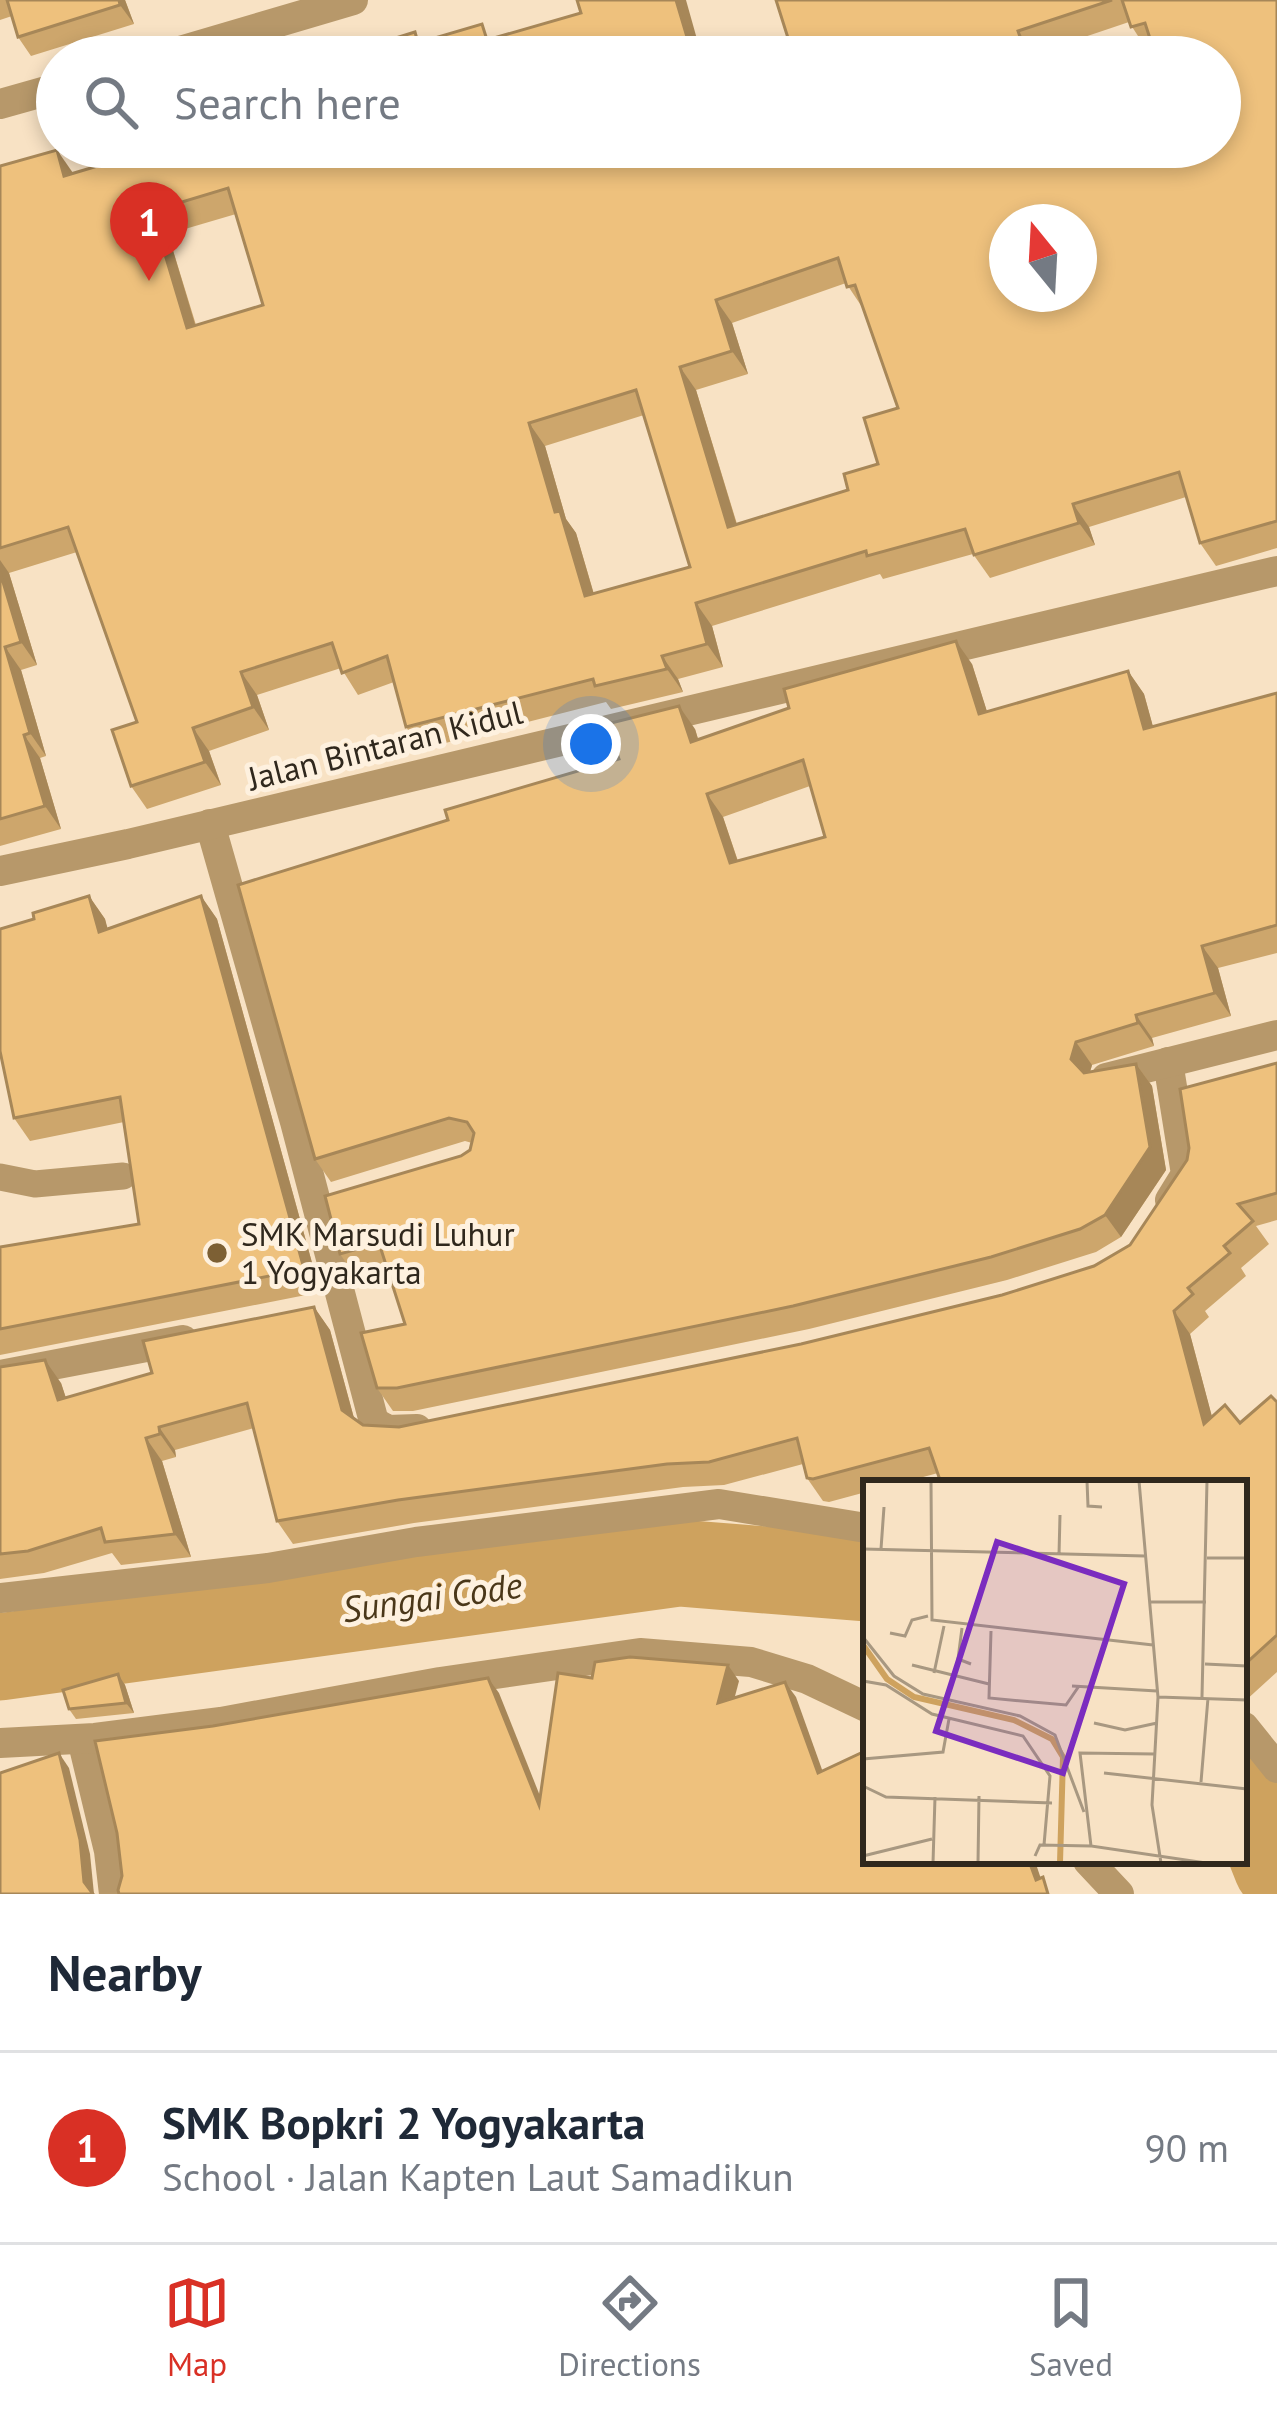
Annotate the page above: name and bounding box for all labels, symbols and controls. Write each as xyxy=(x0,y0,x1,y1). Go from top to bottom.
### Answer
search box xyxy=(36,36,1241,168)
icon: search xyxy=(78,69,144,135)
text: Search here xyxy=(174,73,401,131)
pin: 1 xyxy=(110,182,188,281)
north arrow xyxy=(989,204,1097,312)
street label: Jalan Bintaran Kidul xyxy=(241,690,527,800)
your location xyxy=(561,714,621,774)
place label: SMK Marsudi Luhur 1 Yogyakarta xyxy=(241,1212,515,1293)
marker: SMK Marsudi Luhur 1 Yogyakarta xyxy=(204,1240,230,1266)
inset map xyxy=(863,1480,1247,1864)
water label: Sungai Code xyxy=(339,1561,525,1632)
text: Nearby xyxy=(48,1939,202,2005)
text: SMK Bopkri 2 Yogyakarta xyxy=(162,2093,645,2151)
text: 1 xyxy=(76,2122,98,2173)
text: 90 m xyxy=(1144,2122,1229,2173)
text: School · Jalan Kapten Laut Samadikun xyxy=(162,2151,794,2202)
tab: Map xyxy=(164,2270,230,2385)
tab: Directions xyxy=(558,2270,701,2385)
tab: Saved xyxy=(1029,2270,1113,2385)

